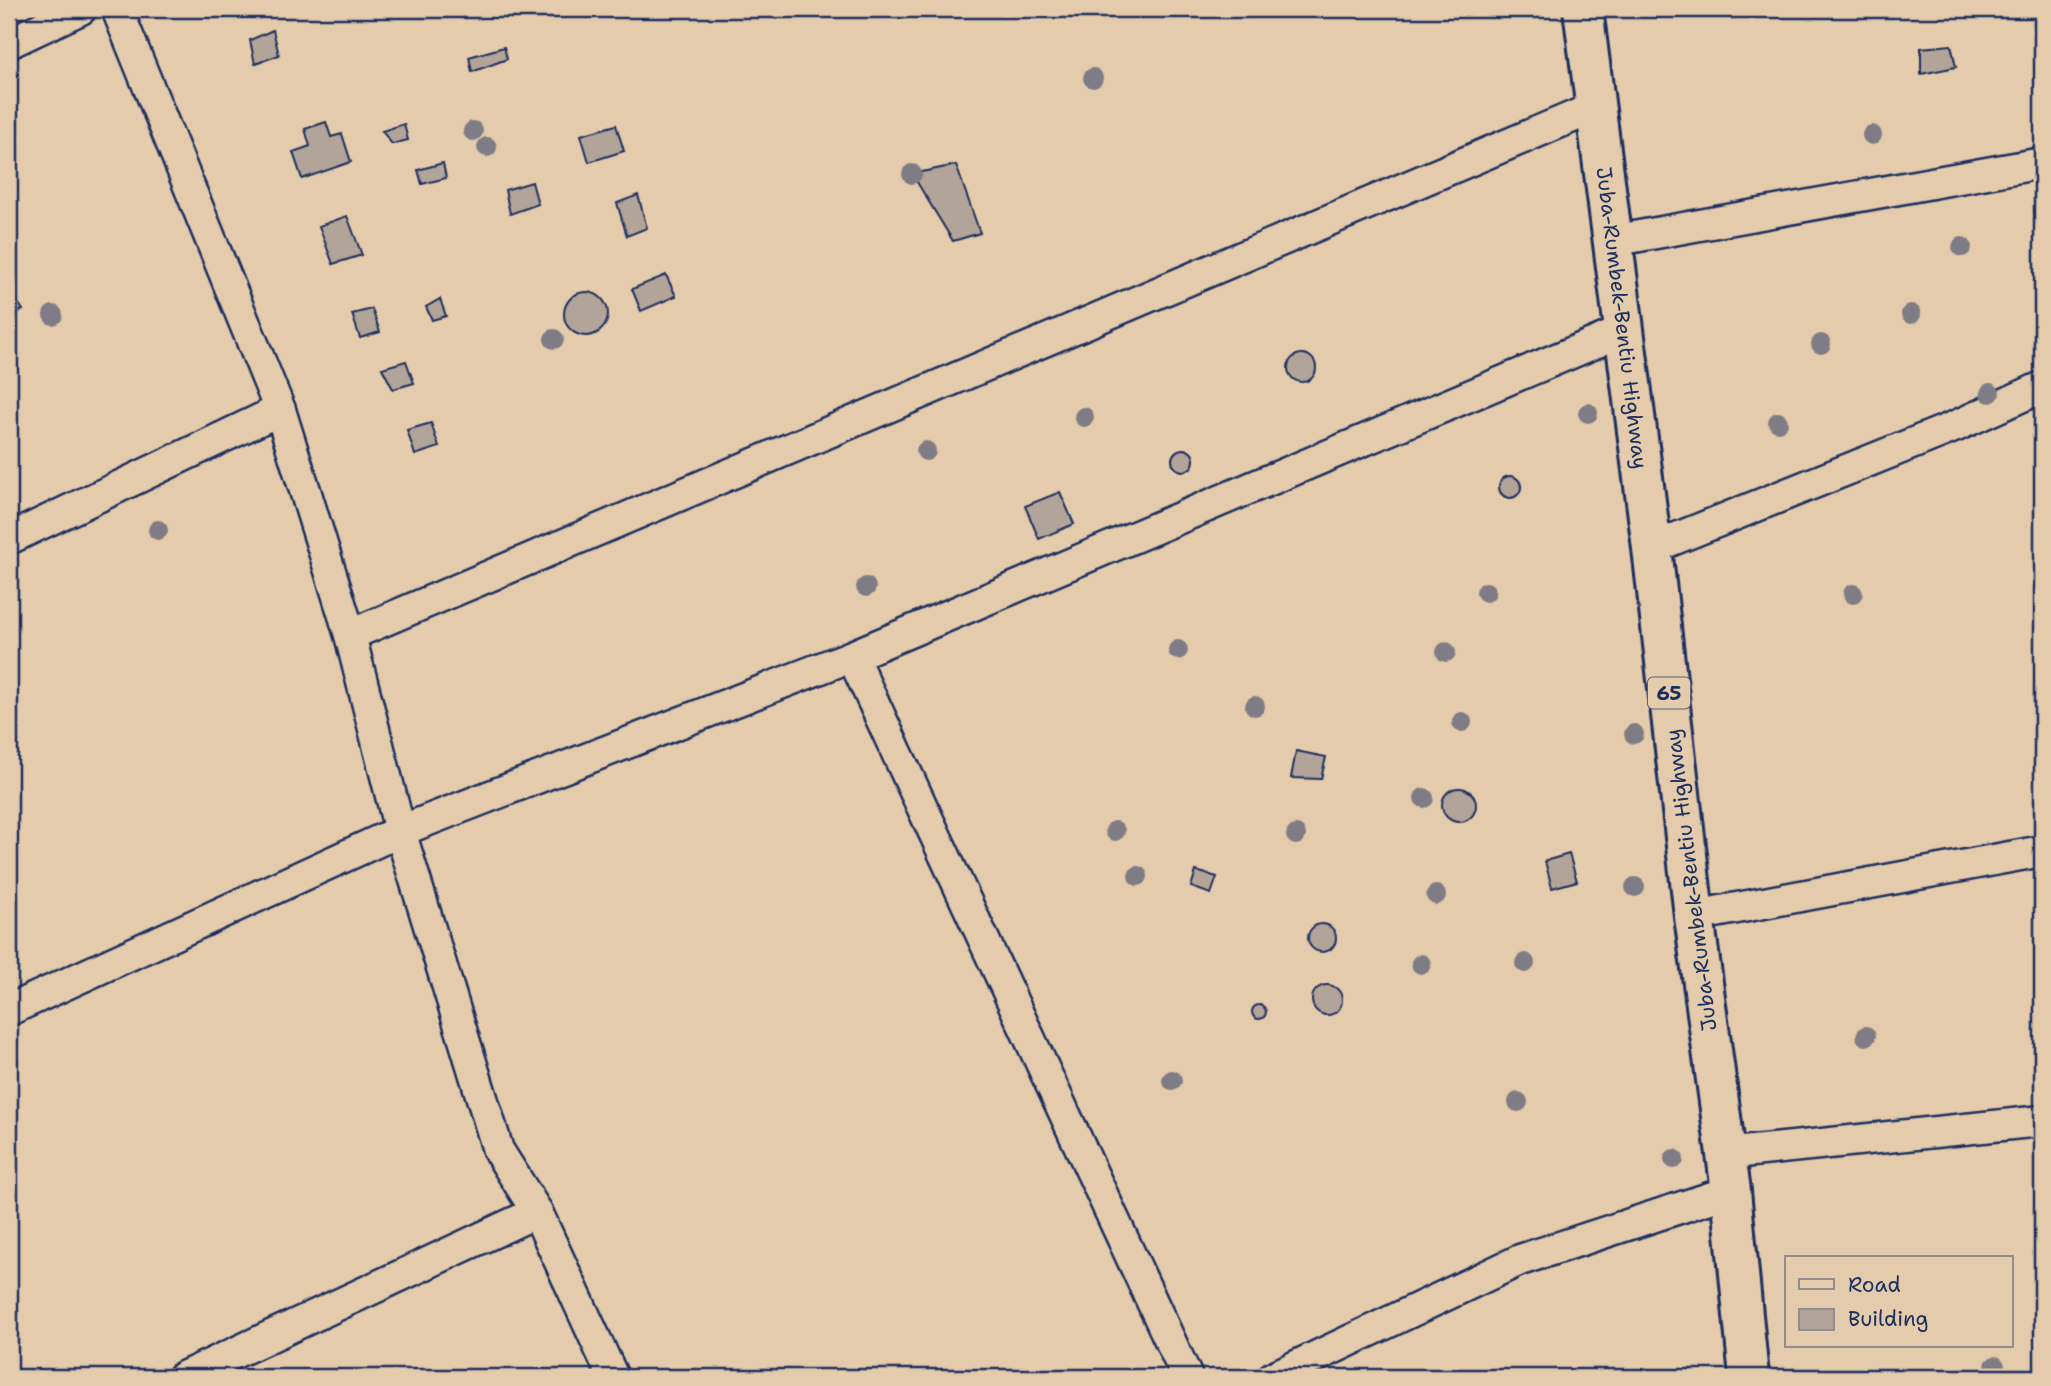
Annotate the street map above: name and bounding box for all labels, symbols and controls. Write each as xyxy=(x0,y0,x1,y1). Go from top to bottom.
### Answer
street label: Juba-Rumbek-Bentiu Highway xyxy=(1590,165,1654,471)
road number: 65 xyxy=(1648,678,1690,708)
street label: Juba-Rumbek-Bentiu Highway xyxy=(1659,727,1723,1033)
legend xyxy=(1785,1256,2012,1348)
text: Road xyxy=(1848,1271,1901,1299)
text: Building xyxy=(1848,1305,1928,1333)

